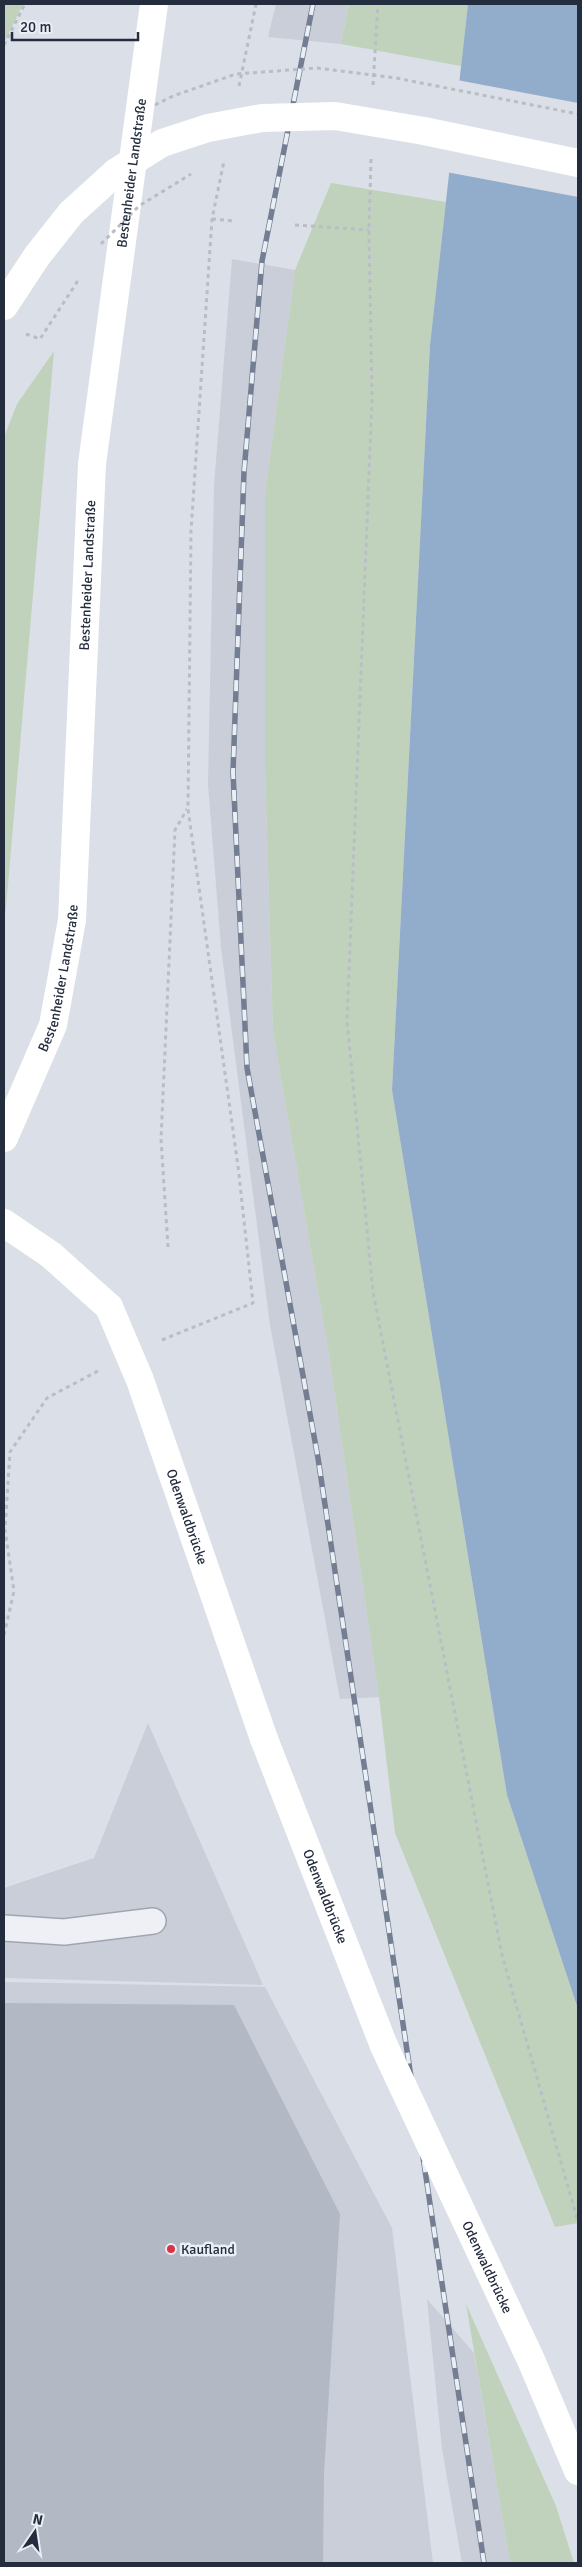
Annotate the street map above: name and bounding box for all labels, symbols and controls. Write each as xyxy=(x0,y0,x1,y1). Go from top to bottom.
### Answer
scale bar xyxy=(12,10,139,42)
text: 20 m xyxy=(20,18,51,36)
street label: Bestenheider Landstraße xyxy=(113,97,150,249)
street label: Bestenheider Landstraße xyxy=(75,500,99,651)
street label: Bestenheider Landstraße xyxy=(34,904,81,1054)
street label: Odenwaldbrücke xyxy=(163,1467,212,1567)
street label: Odenwaldbrücke xyxy=(299,1847,352,1946)
street label: Odenwaldbrücke xyxy=(459,2218,516,2316)
place label: Kaufland xyxy=(181,2241,235,2258)
marker: Kaufland xyxy=(165,2243,177,2255)
north arrow xyxy=(10,2507,60,2557)
text: N xyxy=(31,2510,44,2529)

